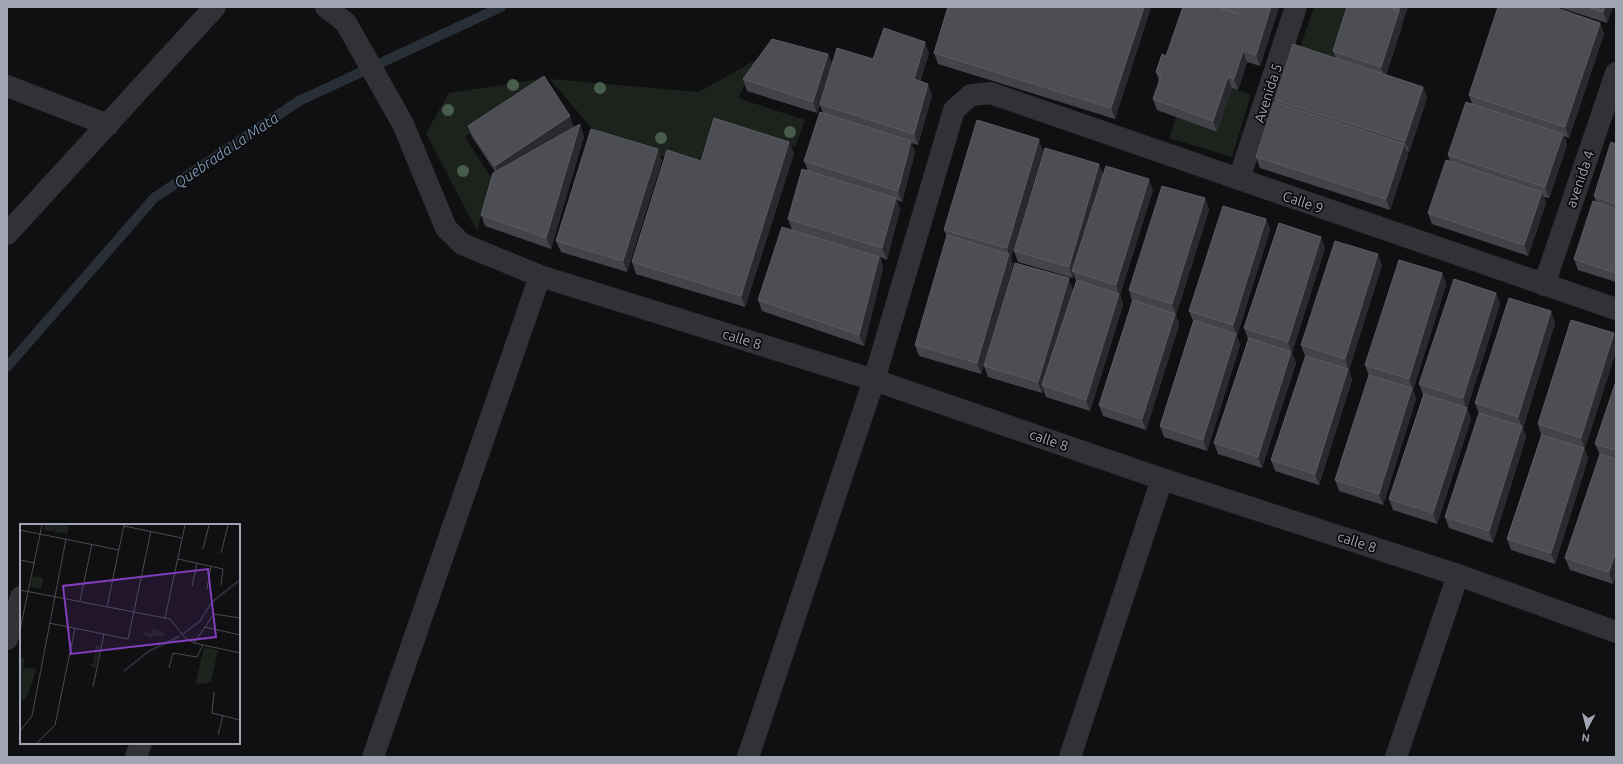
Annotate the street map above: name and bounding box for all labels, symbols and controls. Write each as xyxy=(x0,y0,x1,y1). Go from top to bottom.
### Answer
street label: Avenida 5 xyxy=(1251,61,1285,125)
water label: Quebrada La Mata xyxy=(171,109,282,192)
street label: avenida 4 xyxy=(1563,148,1597,210)
street label: Calle 9 xyxy=(1281,188,1325,216)
street label: calle 8 xyxy=(721,326,763,353)
street label: calle 8 xyxy=(1028,426,1071,454)
inset map xyxy=(20,524,240,744)
street label: calle 8 xyxy=(1336,528,1379,556)
north arrow xyxy=(1567,708,1607,748)
text: N xyxy=(1581,731,1591,744)

